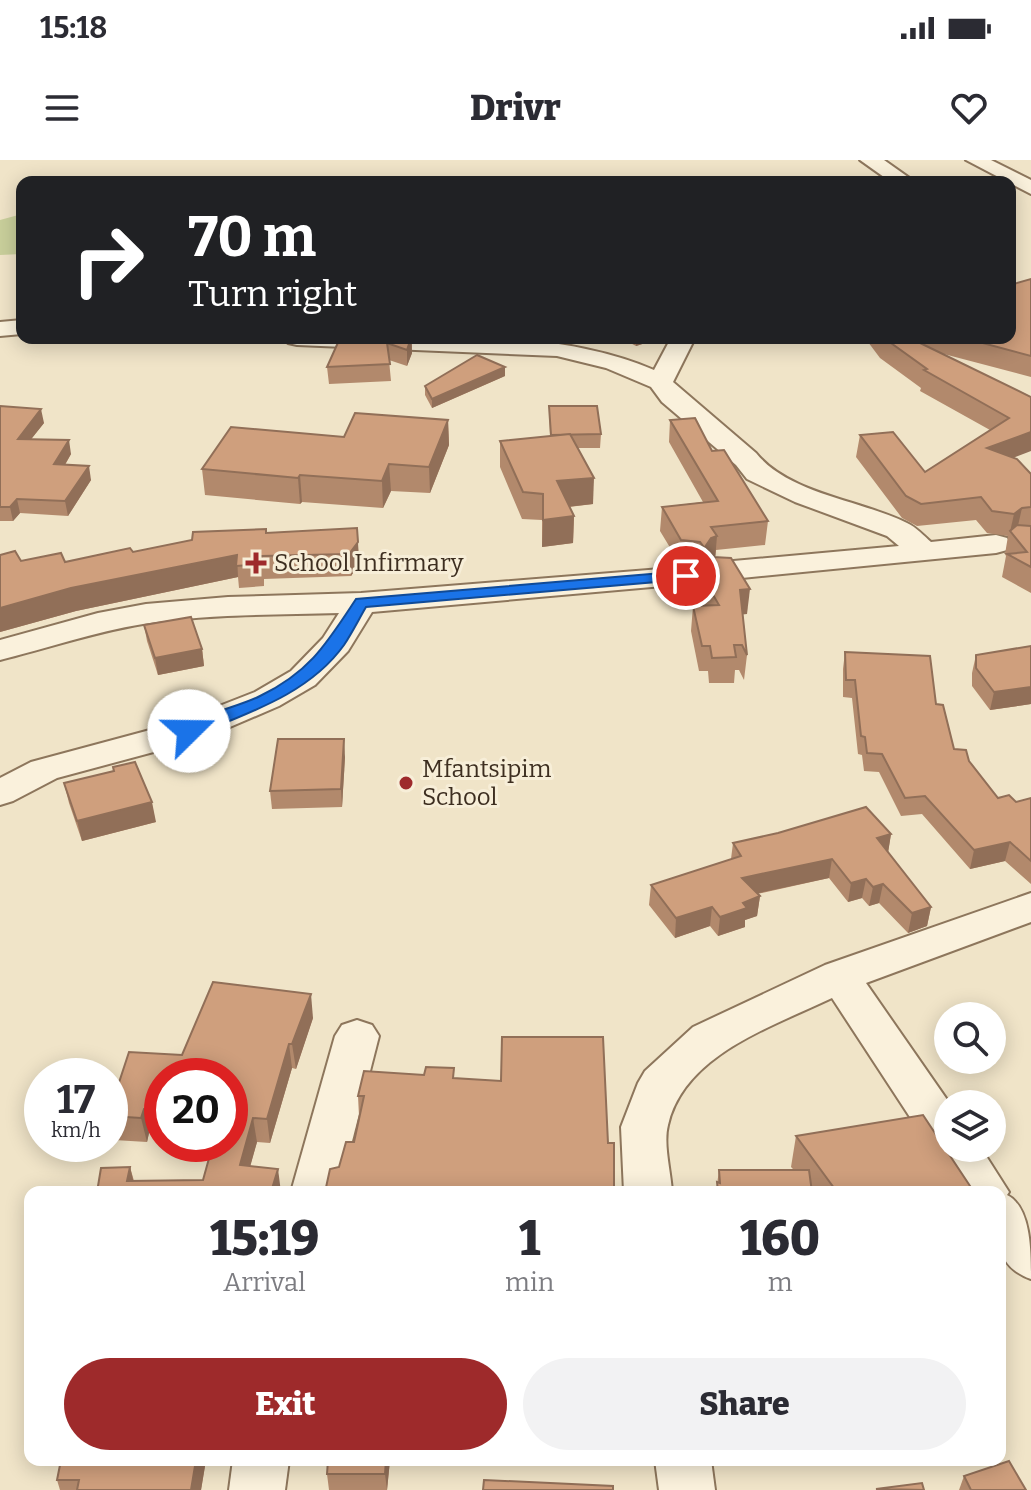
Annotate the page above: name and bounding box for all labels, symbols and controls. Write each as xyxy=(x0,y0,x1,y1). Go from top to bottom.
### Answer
text: 15:18 xyxy=(40,10,107,46)
icon: menu xyxy=(40,86,84,130)
text: Drivr xyxy=(470,86,561,130)
icon: heart xyxy=(947,86,991,130)
text: 70 m xyxy=(188,204,316,271)
icon: right xyxy=(56,208,160,312)
text: Turn right xyxy=(188,272,357,316)
pin xyxy=(652,542,720,610)
place label: School Infirmary xyxy=(274,549,464,577)
marker: School Infirmary xyxy=(245,552,267,574)
icon: arrive xyxy=(664,554,708,598)
position arrow xyxy=(147,689,231,773)
place label: Mfantsipim School xyxy=(422,755,551,811)
marker: Mfantsipim School xyxy=(397,774,415,792)
map controls xyxy=(934,1002,1006,1162)
button: search xyxy=(934,1002,1006,1074)
speed limit sign: 20 xyxy=(144,1058,248,1162)
text: 17 xyxy=(57,1076,95,1124)
button: layers xyxy=(934,1090,1006,1162)
text: km/h xyxy=(51,1118,101,1142)
text: 15:19 xyxy=(210,1210,319,1268)
text: 1 xyxy=(519,1210,540,1268)
text: 160 xyxy=(740,1210,820,1268)
text: Arrival xyxy=(223,1267,306,1298)
text: min xyxy=(505,1267,554,1298)
text: m xyxy=(768,1267,792,1298)
button: Exit xyxy=(64,1358,507,1450)
button: Share xyxy=(523,1358,966,1450)

